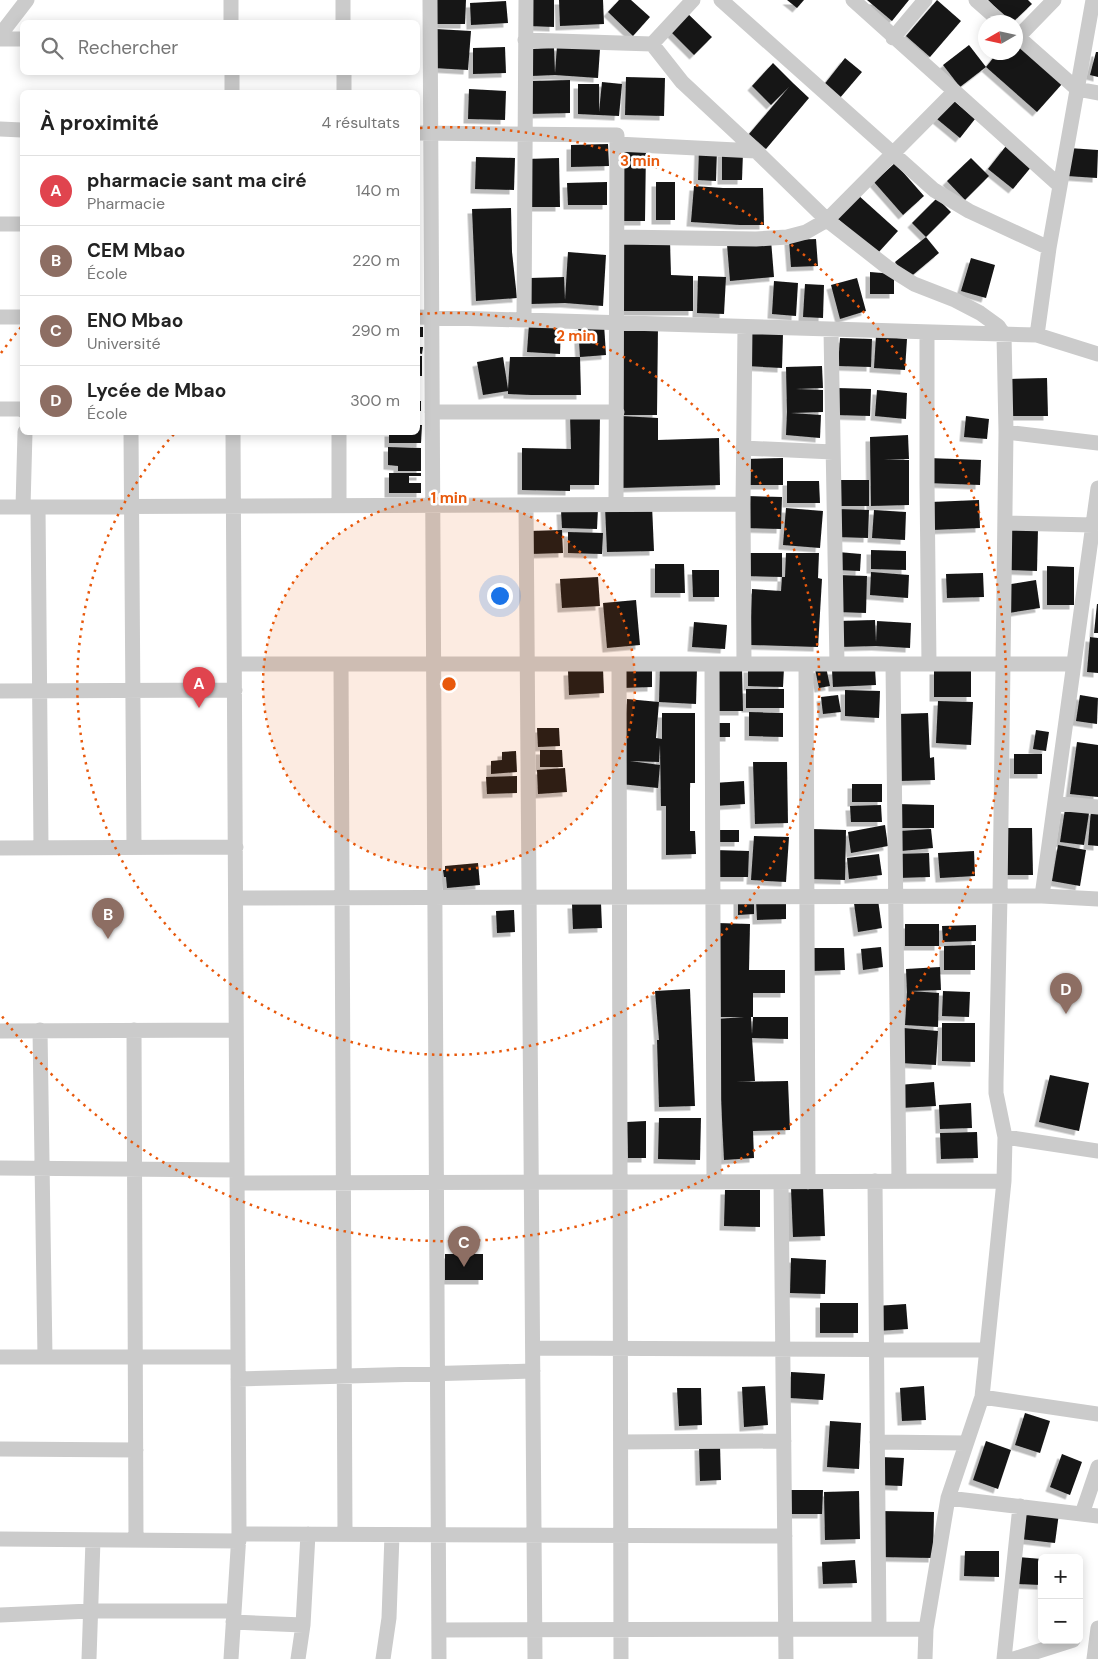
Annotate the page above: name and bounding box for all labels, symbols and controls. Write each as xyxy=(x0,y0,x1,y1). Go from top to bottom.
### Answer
north arrow xyxy=(978,15,1023,60)
search box xyxy=(20,20,420,75)
icon: search xyxy=(38,34,66,62)
text: Rechercher xyxy=(78,35,178,60)
text: À proximité xyxy=(40,109,159,137)
text: 4 résultats xyxy=(322,112,400,133)
text: 3 min xyxy=(620,151,660,171)
text: pharmacie sant ma ciré xyxy=(87,168,307,193)
text: A xyxy=(50,180,62,201)
text: 140 m xyxy=(356,180,400,201)
text: Pharmacie xyxy=(87,193,165,214)
text: CEM Mbao xyxy=(87,238,185,263)
text: B xyxy=(51,250,61,271)
text: 220 m xyxy=(352,250,400,271)
text: École xyxy=(87,263,127,284)
text: ENO Mbao xyxy=(87,308,183,333)
text: C xyxy=(50,320,62,341)
text: 290 m xyxy=(351,320,400,341)
text: 2 min xyxy=(556,326,596,346)
text: Université xyxy=(87,333,161,354)
text: Lycée de Mbao xyxy=(87,378,226,403)
text: D xyxy=(50,390,62,411)
text: 300 m xyxy=(350,390,400,411)
text: École xyxy=(87,403,127,424)
text: 1 min xyxy=(431,488,467,508)
your location xyxy=(487,583,513,609)
pin: A xyxy=(183,667,215,708)
centre of rings xyxy=(440,675,458,693)
pin: B xyxy=(92,898,124,939)
pin: D xyxy=(1050,973,1082,1014)
pin: C xyxy=(448,1226,480,1267)
map controls xyxy=(1038,1554,1083,1644)
button: + xyxy=(1038,1554,1083,1599)
button: − xyxy=(1038,1599,1083,1644)

